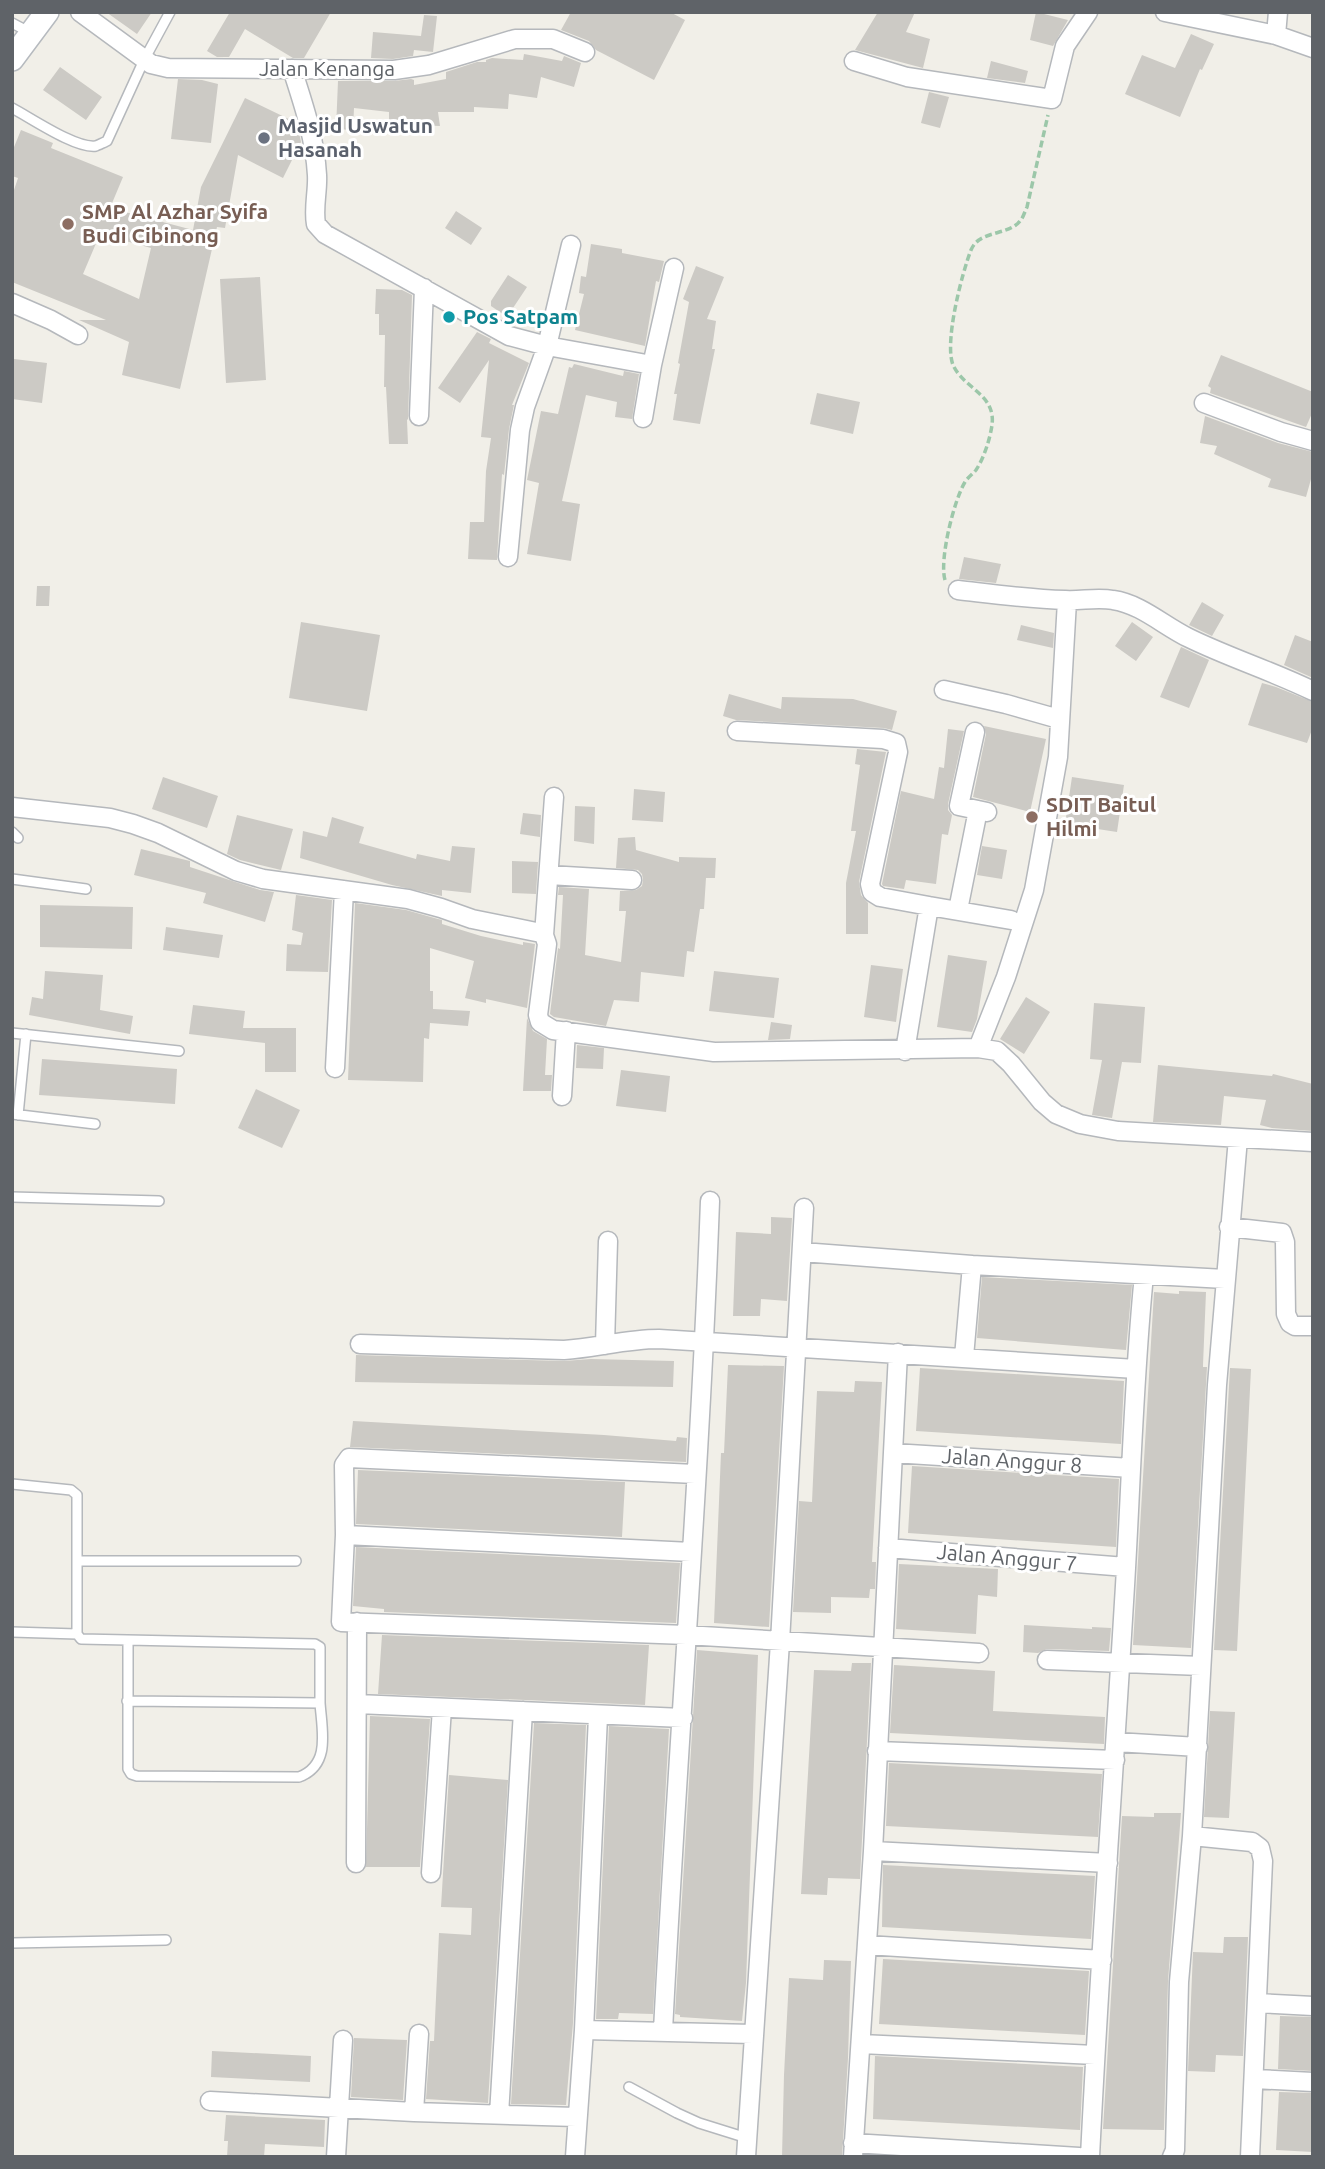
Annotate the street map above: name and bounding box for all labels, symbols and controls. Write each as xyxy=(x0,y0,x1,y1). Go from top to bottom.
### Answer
street label: Jalan Kenanga xyxy=(259,56,395,80)
place label: Masjid Uswatun Hasanah xyxy=(278,113,433,161)
marker: Masjid Uswatun Hasanah xyxy=(256,130,272,146)
place label: SMP Al Azhar Syifa Budi Cibinong xyxy=(82,199,268,247)
marker: SMP Al Azhar Syifa Budi Cibinong xyxy=(60,216,76,232)
place label: Pos Satpam xyxy=(463,304,578,328)
marker: Pos Satpam xyxy=(441,309,457,325)
place label: SDIT Baitul Hilmi xyxy=(1046,792,1156,840)
marker: SDIT Baitul Hilmi xyxy=(1024,809,1040,825)
street label: Jalan Anggur 8 xyxy=(941,1443,1083,1477)
street label: Jalan Anggur 7 xyxy=(936,1539,1078,1575)

